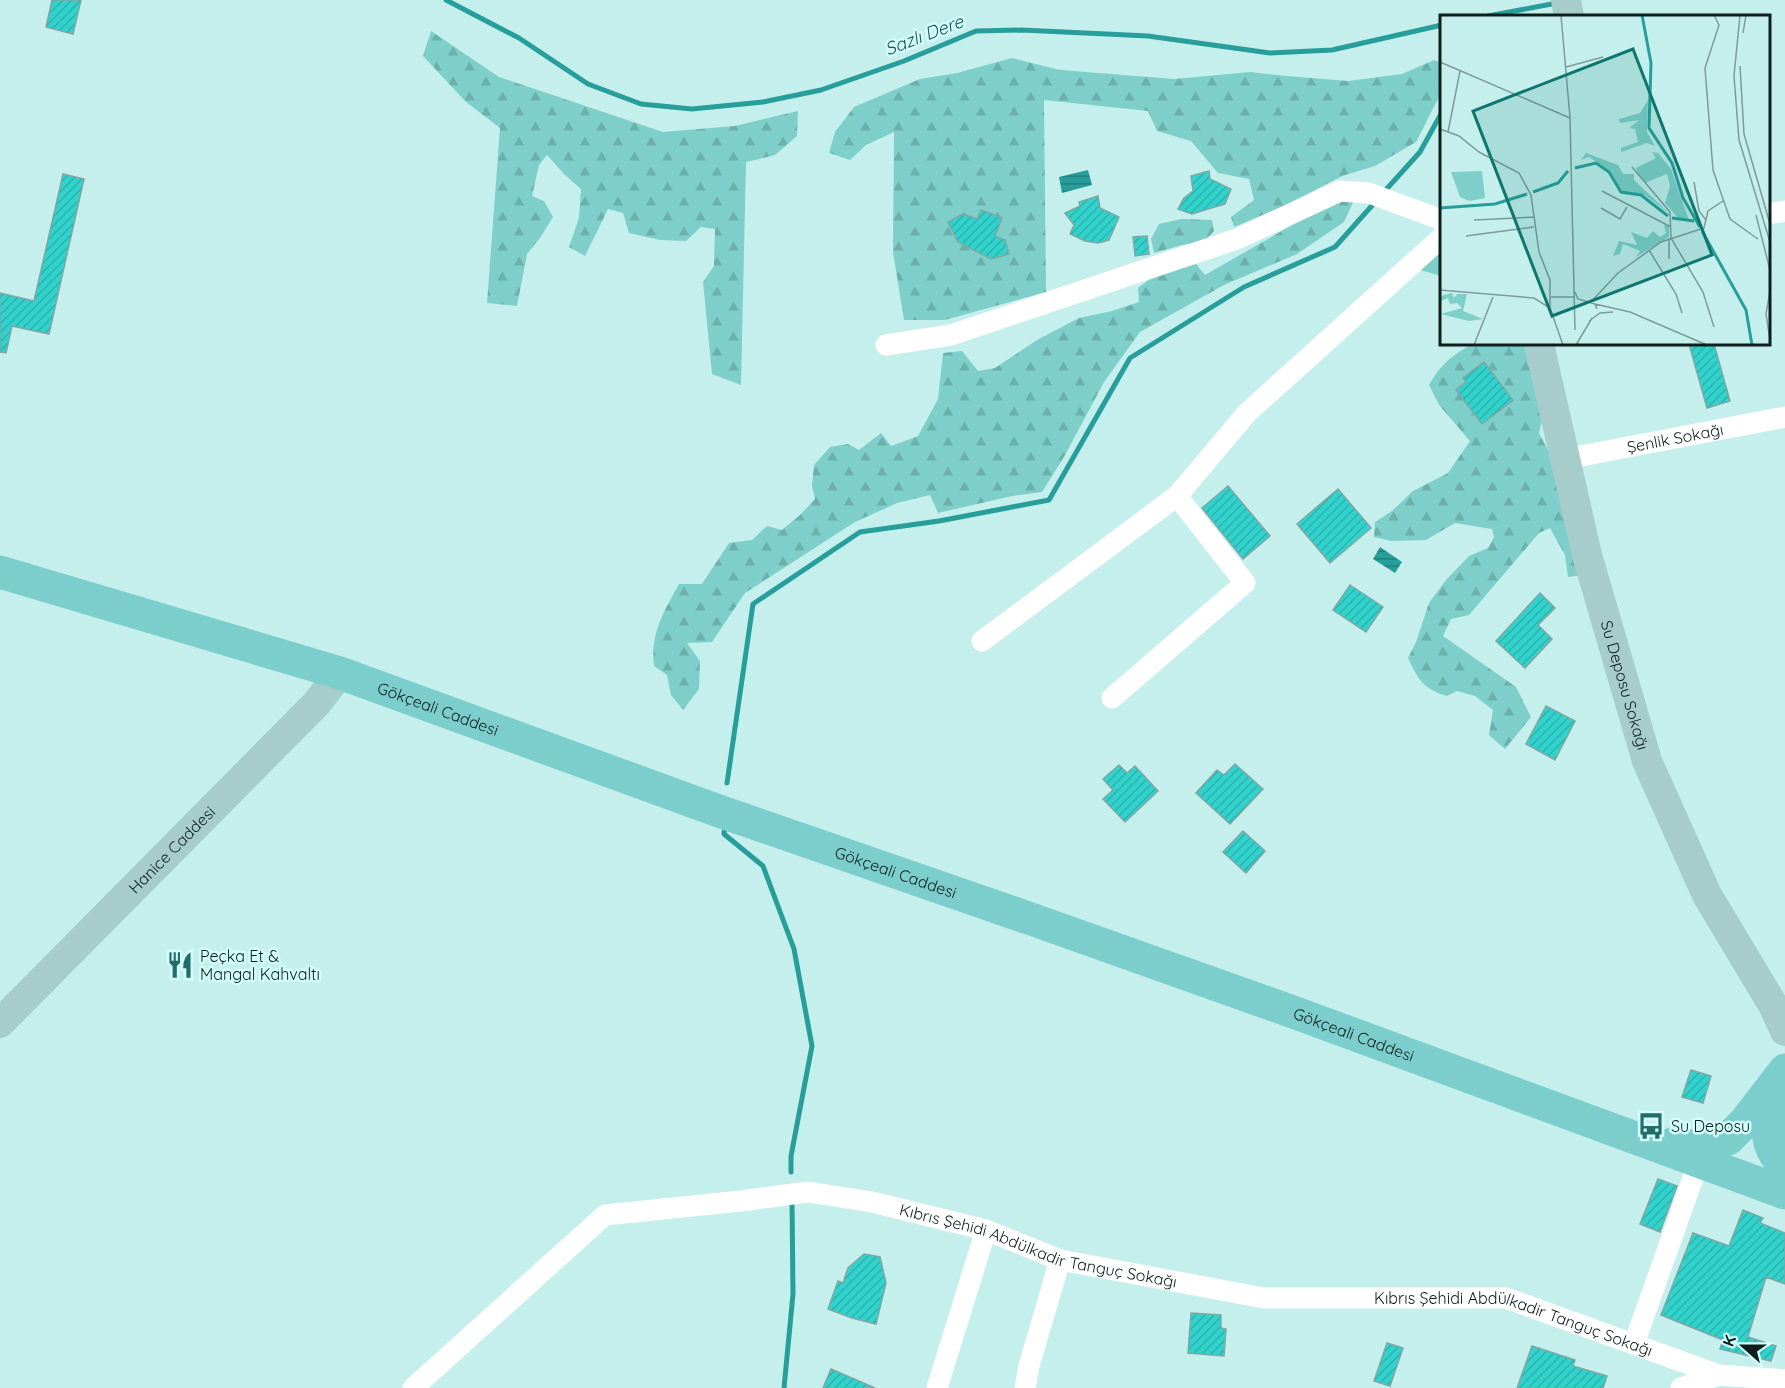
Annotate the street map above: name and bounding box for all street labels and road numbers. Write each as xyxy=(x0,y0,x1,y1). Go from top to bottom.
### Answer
street label: Şenlik Sokağı xyxy=(1625,419,1725,457)
street label: Su Deposu Sokağı xyxy=(1597,618,1653,752)
street label: Gökçeali Caddesi xyxy=(375,677,501,740)
street label: Hanice Caddesi xyxy=(124,802,219,898)
street label: Gökçeali Caddesi xyxy=(832,842,959,902)
street label: Gökçeali Caddesi xyxy=(1291,1003,1417,1066)
street label: Kıbrıs Şehidi Abdülkadir Tanguç Sokağı xyxy=(898,1199,1179,1292)
street label: Kıbrıs Şehidi Abdülkadir Tanguç Sokağı xyxy=(1374,1288,1655,1360)

